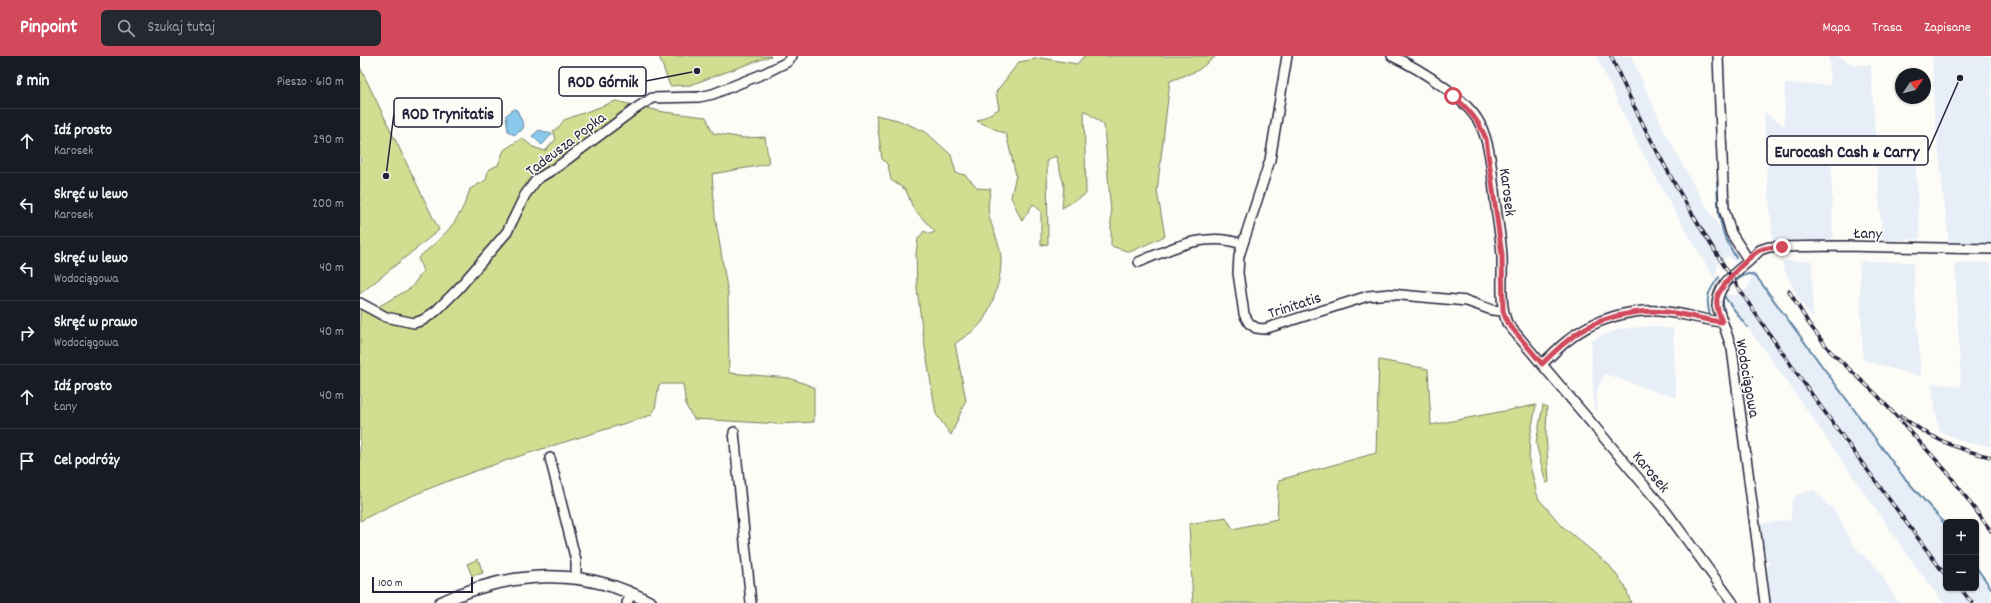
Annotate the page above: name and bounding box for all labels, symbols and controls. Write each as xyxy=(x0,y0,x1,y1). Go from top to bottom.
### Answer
search box xyxy=(101,10,381,46)
text: Pinpoint xyxy=(20,15,77,42)
icon: search xyxy=(115,17,137,39)
text: Szukaj tutaj xyxy=(147,17,215,39)
text: Mapa xyxy=(1823,18,1850,38)
text: Trasa xyxy=(1872,18,1902,38)
text: Zapisane xyxy=(1924,18,1971,38)
callout: ROD Górnik xyxy=(559,67,646,96)
north arrow xyxy=(1895,68,1931,104)
text: 8 min xyxy=(16,70,49,94)
text: ROD Górnik xyxy=(567,72,639,96)
text: Pieszo · 610 m xyxy=(277,73,344,92)
route start xyxy=(1444,87,1462,105)
callout: ROD Trynitatis xyxy=(394,98,502,127)
text: ROD Trynitatis xyxy=(402,104,494,128)
street label: Tadeusza Popka xyxy=(522,107,612,183)
text: Idź prosto xyxy=(54,120,112,142)
icon: ahead xyxy=(16,130,38,152)
text: 290 m xyxy=(313,131,344,150)
callout: Eurocash Cash & Carry xyxy=(1767,136,1928,165)
text: Karosek xyxy=(54,142,93,161)
text: Eurocash Cash & Carry xyxy=(1774,142,1921,166)
street label: Karosek xyxy=(1492,167,1521,218)
text: Skręć w lewo xyxy=(54,184,128,206)
icon: left xyxy=(16,194,38,216)
text: 200 m xyxy=(312,195,344,214)
text: Karosek xyxy=(54,206,93,225)
street label: Łany xyxy=(1853,223,1883,246)
route end xyxy=(1773,238,1791,256)
text: Skręć w lewo xyxy=(54,248,128,270)
icon: left xyxy=(16,258,38,280)
text: 40 m xyxy=(320,259,344,278)
text: Wodociągowa xyxy=(54,270,118,289)
street label: Trinitatis xyxy=(1265,287,1325,326)
text: Skręć w prawo xyxy=(54,312,137,334)
icon: right xyxy=(16,322,38,344)
text: 40 m xyxy=(320,323,344,342)
text: Wodociągowa xyxy=(54,334,118,353)
street label: Wodociągowa xyxy=(1728,337,1765,420)
text: Idź prosto xyxy=(54,376,112,398)
icon: ahead xyxy=(16,386,38,408)
text: 40 m xyxy=(320,387,344,406)
text: Łany xyxy=(54,398,77,417)
street label: Karosek xyxy=(1626,447,1674,498)
icon: arrive xyxy=(16,450,38,472)
text: Cel podróży xyxy=(54,450,120,472)
map controls xyxy=(1943,519,1979,591)
button: + xyxy=(1943,519,1979,555)
button: − xyxy=(1943,555,1979,591)
scale bar xyxy=(372,575,473,594)
text: 100 m xyxy=(378,576,402,592)

